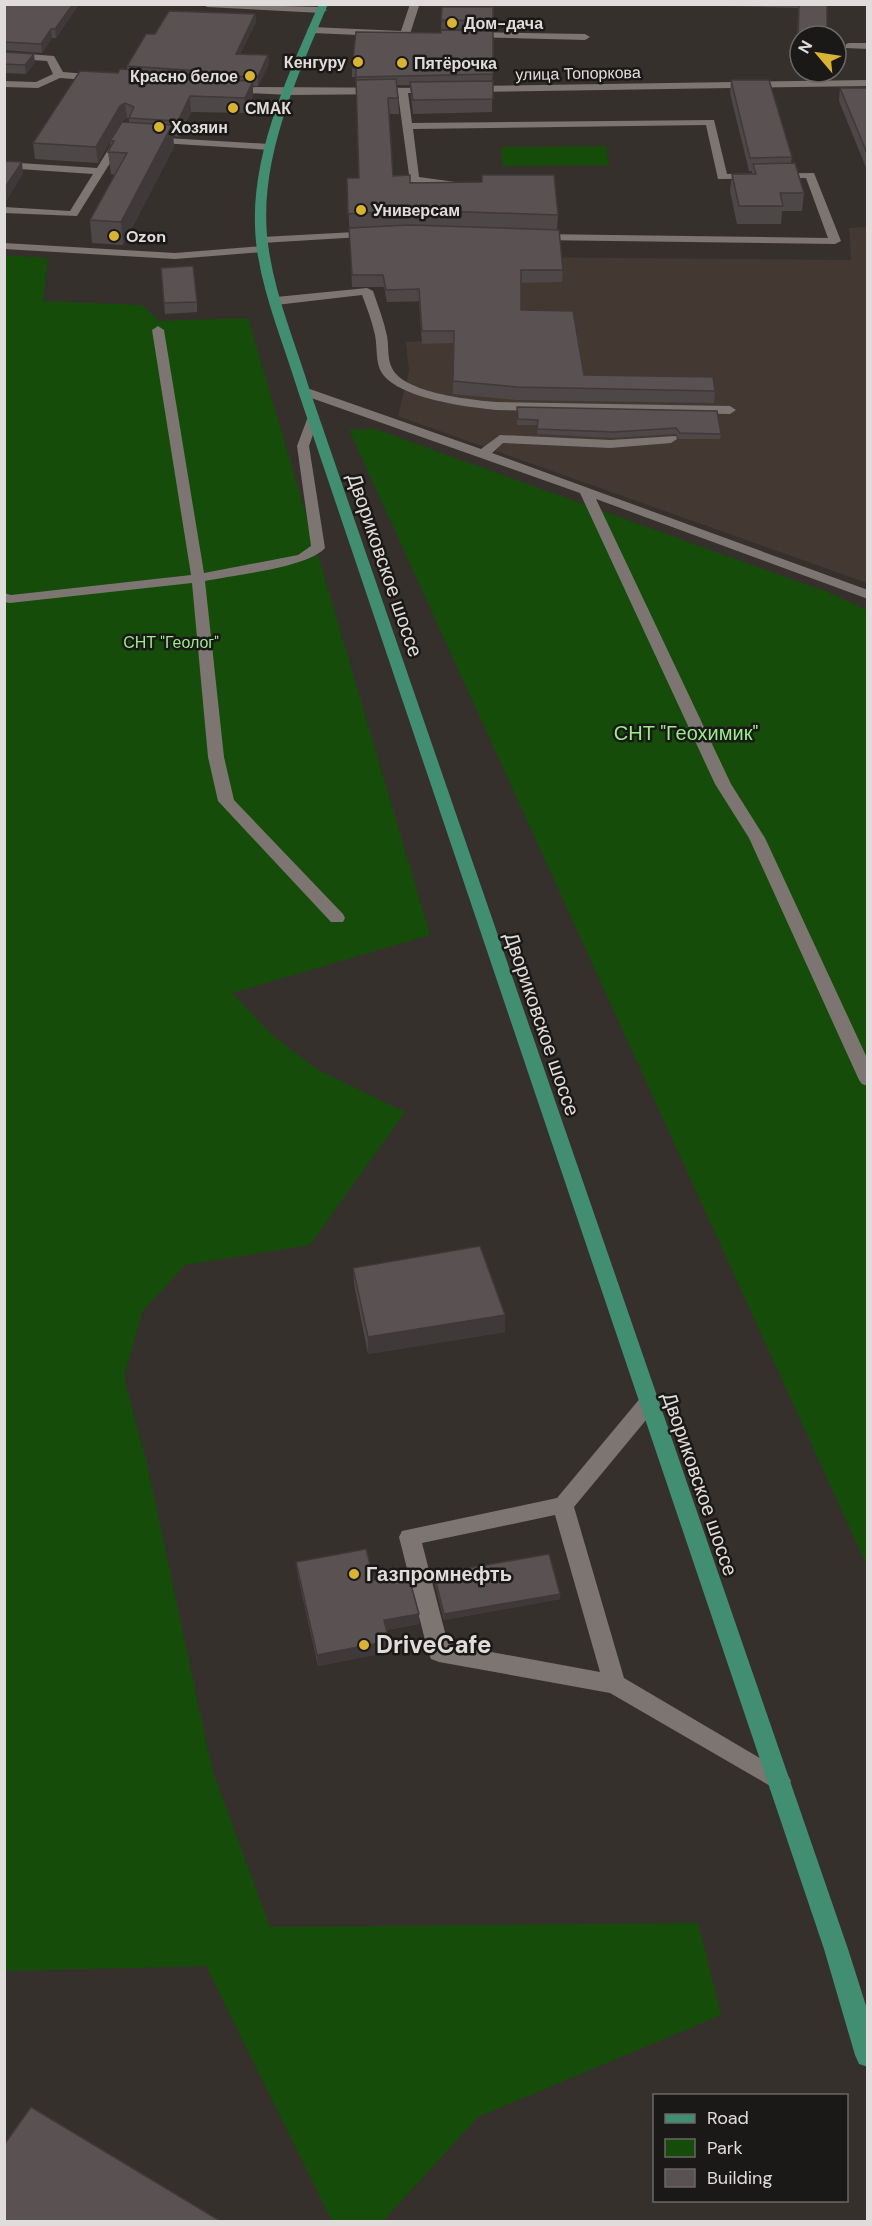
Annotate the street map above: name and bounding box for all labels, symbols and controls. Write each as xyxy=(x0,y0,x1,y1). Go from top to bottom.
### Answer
place label: Дом-дача xyxy=(464,13,543,34)
marker: Дом-дача xyxy=(445,16,459,30)
north arrow xyxy=(788,24,848,84)
text: N xyxy=(793,37,817,57)
place label: Кенгуру xyxy=(284,52,346,73)
place label: Пятёрочка xyxy=(414,53,497,74)
marker: Кенгуру xyxy=(351,55,365,69)
marker: Пятёрочка xyxy=(395,56,409,70)
street label: улица Топоркова xyxy=(515,62,641,85)
place label: Красно белое xyxy=(130,66,238,87)
marker: Красно белое xyxy=(243,69,257,83)
place label: СМАК xyxy=(245,98,291,119)
marker: СМАК xyxy=(226,101,240,115)
place label: Хозяин xyxy=(171,117,228,138)
marker: Хозяин xyxy=(152,120,166,134)
place label: Универсам xyxy=(373,200,460,221)
marker: Универсам xyxy=(354,203,368,217)
place label: Ozon xyxy=(126,226,166,247)
marker: Ozon xyxy=(107,229,121,243)
street label: Двориковское шоссе xyxy=(341,470,429,660)
park label: СНТ "Геолог" xyxy=(123,632,219,653)
park label: СНТ "Геохимик" xyxy=(614,720,758,746)
street label: Двориковское шоссе xyxy=(498,929,586,1119)
street label: Двориковское шоссе xyxy=(656,1389,744,1579)
place label: Газпромнефть xyxy=(366,1561,512,1587)
marker: Газпромнефть xyxy=(347,1567,361,1581)
place label: DriveCafe xyxy=(376,1629,491,1660)
marker: DriveCafe xyxy=(357,1638,371,1652)
legend xyxy=(653,2094,848,2202)
text: Road xyxy=(707,2106,749,2130)
text: Park xyxy=(707,2136,743,2160)
text: Building xyxy=(707,2166,772,2190)

